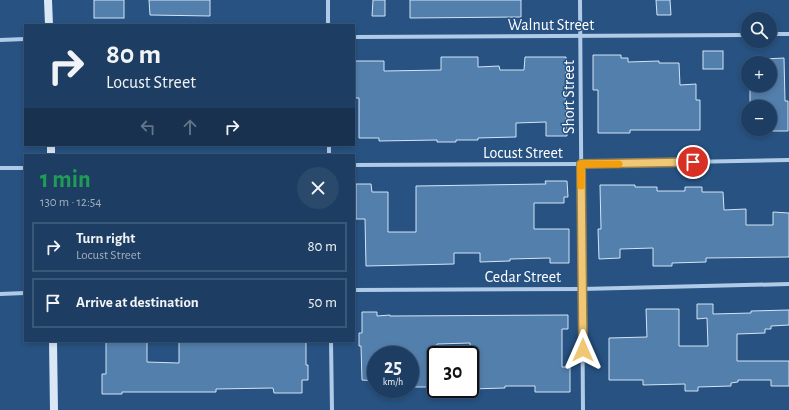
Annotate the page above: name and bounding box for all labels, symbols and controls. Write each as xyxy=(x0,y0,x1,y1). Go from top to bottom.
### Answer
map controls xyxy=(741,12,777,136)
button: search xyxy=(741,12,777,48)
street label: Walnut Street xyxy=(508,17,594,33)
icon: right xyxy=(40,40,92,92)
text: 80 m xyxy=(106,41,161,69)
button: + xyxy=(741,56,777,92)
street label: Short Street xyxy=(561,60,577,134)
text: Locust Street xyxy=(106,74,196,92)
button: − xyxy=(741,100,777,136)
icon: left xyxy=(137,116,159,138)
icon: ahead xyxy=(179,116,201,138)
icon: right xyxy=(221,116,243,138)
street label: Locust Street xyxy=(483,145,563,161)
pin xyxy=(676,145,710,179)
icon: arrive xyxy=(682,151,704,173)
button: close xyxy=(297,167,339,209)
text: 1 min xyxy=(40,168,91,192)
text: 130 m · 12:54 xyxy=(40,196,102,209)
text: Turn right xyxy=(76,231,135,246)
icon: right xyxy=(42,236,64,258)
text: 80 m xyxy=(307,239,337,254)
text: Locust Street xyxy=(76,249,141,262)
street label: Cedar Street xyxy=(485,269,561,285)
icon: arrive xyxy=(42,292,64,314)
text: Arrive at destination xyxy=(76,295,199,310)
text: 50 m xyxy=(308,295,337,310)
position arrow xyxy=(562,329,604,371)
speed limit sign: 30 xyxy=(427,346,479,398)
text: 25 xyxy=(384,357,402,377)
text: km/h xyxy=(383,377,403,387)

